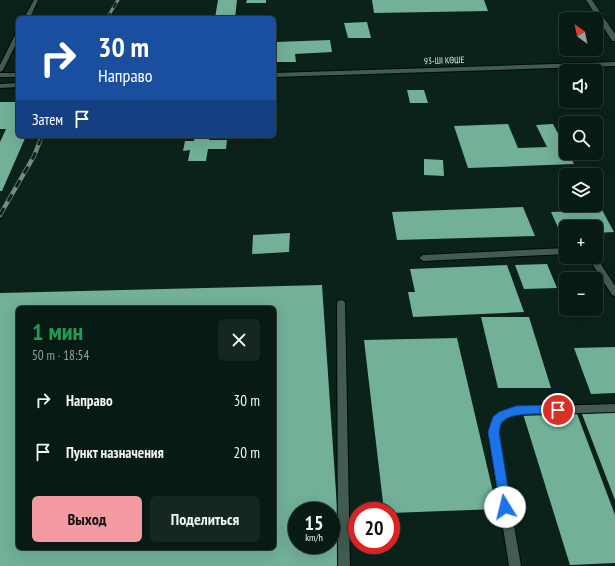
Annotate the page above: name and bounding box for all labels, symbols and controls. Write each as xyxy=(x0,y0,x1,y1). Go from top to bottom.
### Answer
north arrow xyxy=(559,12,603,56)
map controls xyxy=(559,12,603,316)
text: 30 m xyxy=(98,28,149,65)
icon: right xyxy=(32,32,84,84)
street label: 93-ШІ КӨШЕ xyxy=(424,54,465,66)
text: Направо xyxy=(98,64,153,87)
button: sound xyxy=(559,64,603,108)
icon: arrive xyxy=(71,108,93,130)
text: Затем xyxy=(32,110,63,129)
button: search xyxy=(559,116,603,160)
button: layers xyxy=(559,168,603,212)
button: + xyxy=(559,220,603,264)
button: − xyxy=(559,272,603,316)
text: 1 мин xyxy=(32,316,83,347)
button: close xyxy=(218,319,260,361)
text: 50 m · 18:54 xyxy=(32,347,89,364)
icon: right xyxy=(32,389,54,411)
text: Направо xyxy=(66,391,113,410)
text: 30 m xyxy=(234,391,260,410)
pin xyxy=(541,393,575,427)
icon: arrive xyxy=(547,399,569,421)
icon: arrive xyxy=(32,441,54,463)
text: Пункт назначения xyxy=(66,443,164,462)
text: 20 m xyxy=(234,443,260,462)
position arrow xyxy=(484,486,526,528)
button: Выход xyxy=(32,496,142,542)
button: Поделиться xyxy=(150,496,260,542)
speed limit sign: 20 xyxy=(348,502,400,554)
text: 15 xyxy=(304,510,324,536)
text: km/h xyxy=(305,531,323,544)

